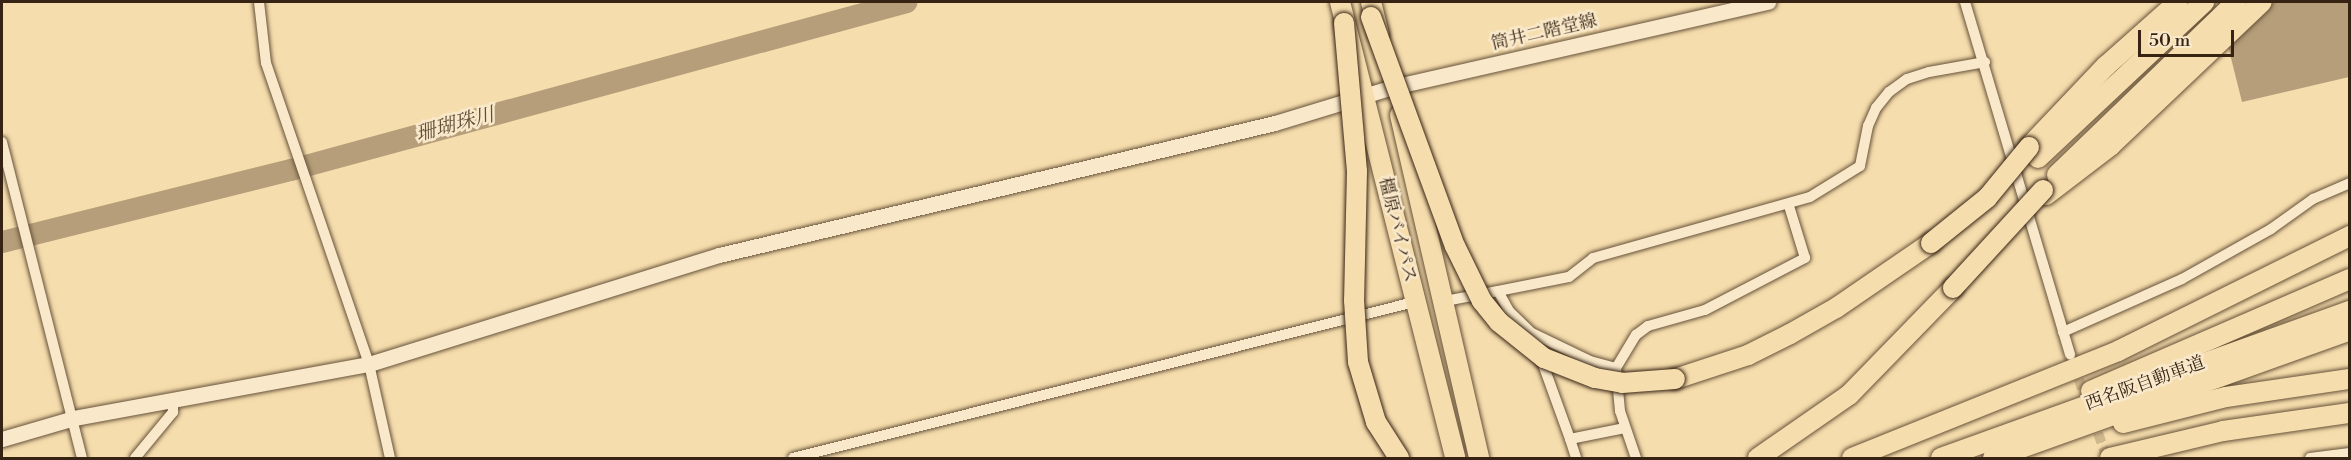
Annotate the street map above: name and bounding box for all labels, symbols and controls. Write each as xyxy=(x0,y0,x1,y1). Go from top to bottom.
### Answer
street label: 筒井二階堂線 xyxy=(1489,10,1599,56)
scale bar xyxy=(2141,18,2237,56)
text: 50 m xyxy=(2149,29,2190,52)
water label: 珊瑚珠川 xyxy=(413,103,497,147)
street label: 橿原バイパス xyxy=(1373,175,1421,285)
street label: 西名阪自動車道 xyxy=(2082,352,2208,416)

